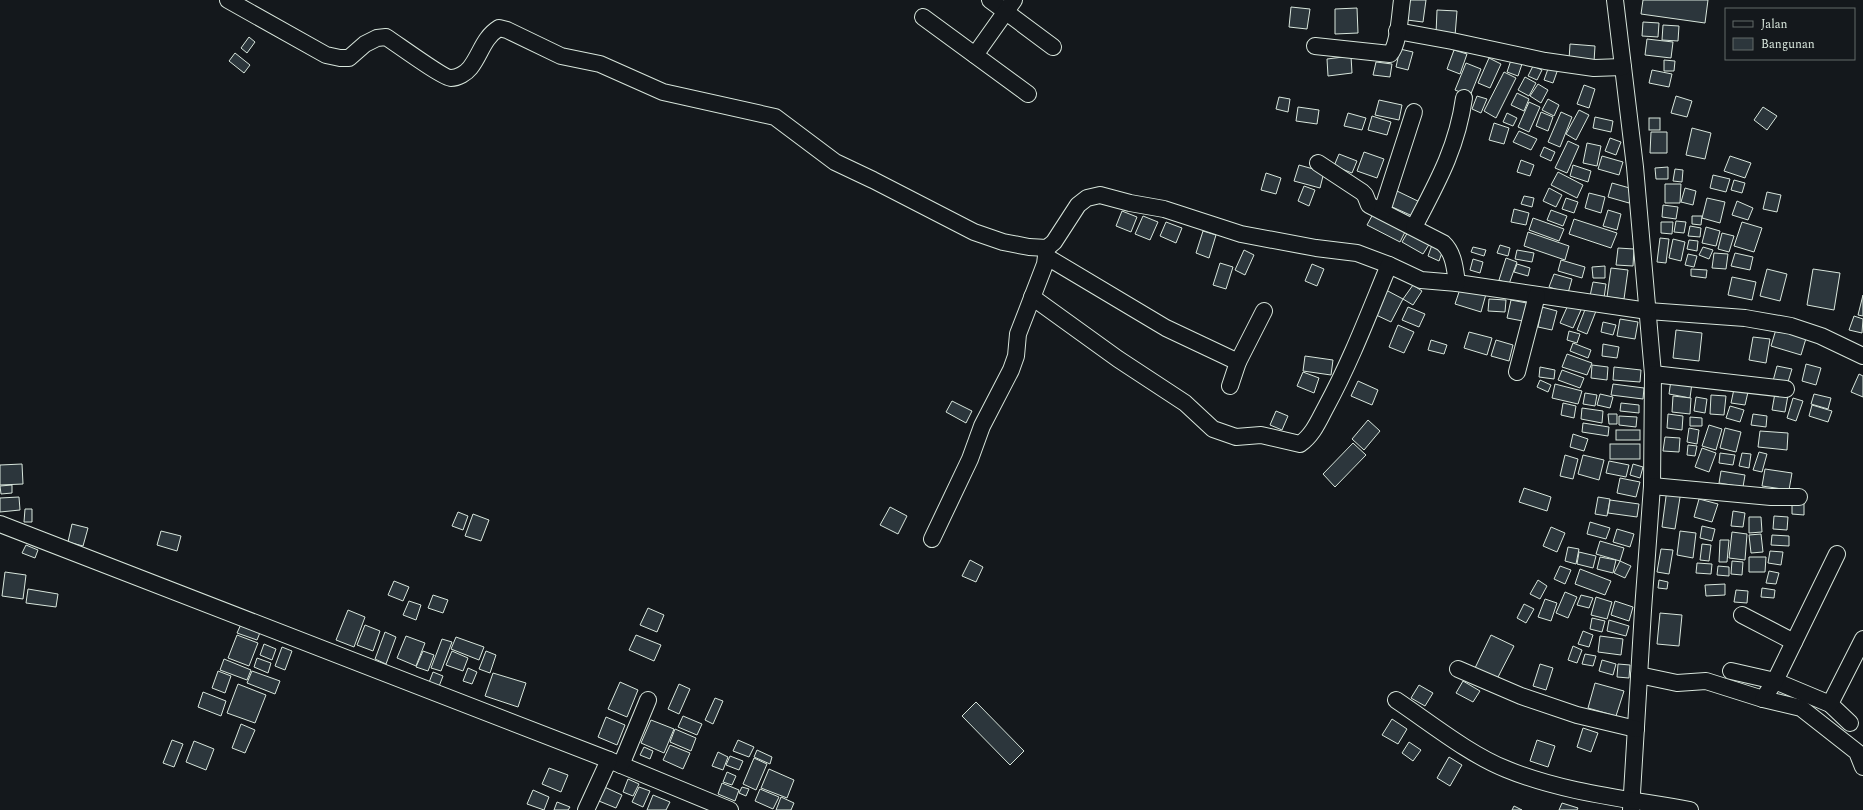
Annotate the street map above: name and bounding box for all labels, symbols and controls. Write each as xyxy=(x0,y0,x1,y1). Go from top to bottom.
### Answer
legend xyxy=(1725,8,1855,60)
text: Jalan xyxy=(1761,15,1788,34)
text: Bangunan xyxy=(1761,35,1815,54)

